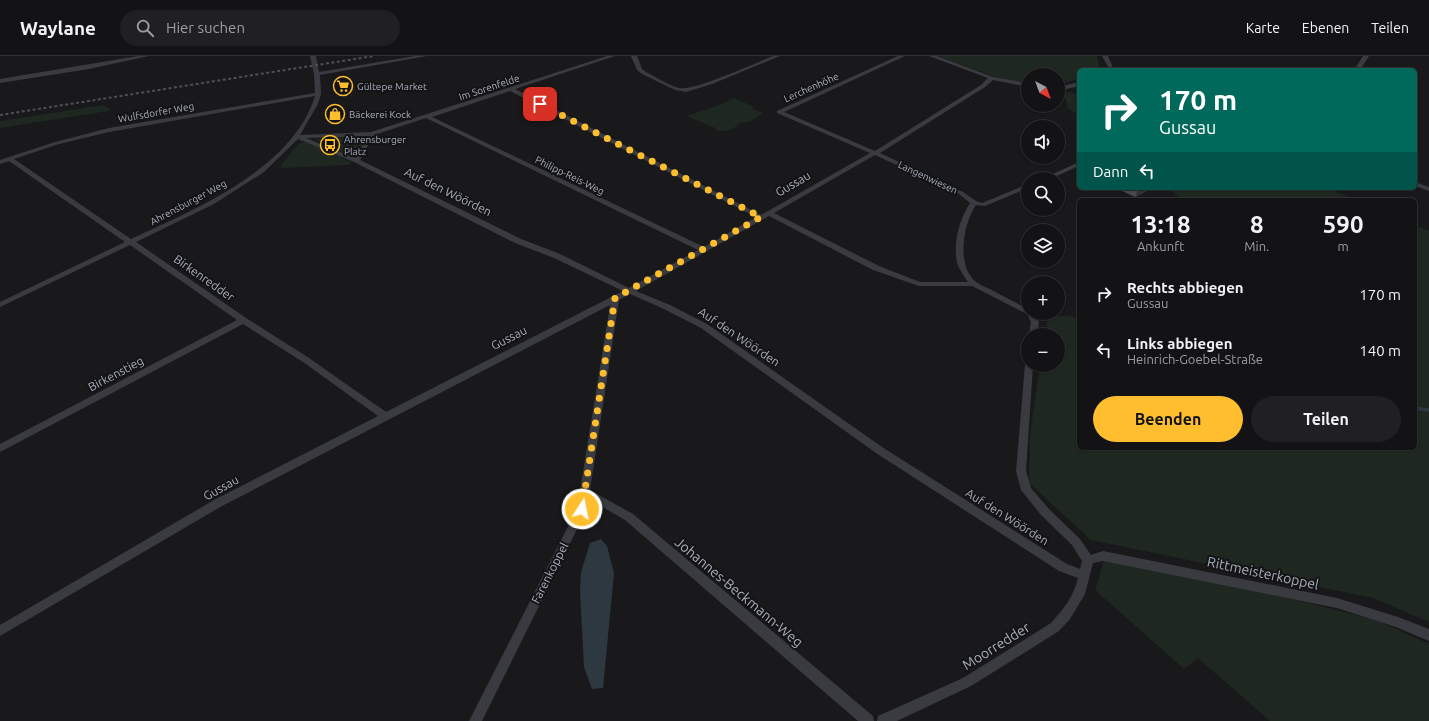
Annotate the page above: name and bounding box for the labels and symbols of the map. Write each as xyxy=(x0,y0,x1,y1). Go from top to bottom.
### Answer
north arrow xyxy=(1021,68,1065,112)
street label: Lerchenhöhe xyxy=(782,70,840,104)
street label: Im Sorenfelde xyxy=(458,73,521,102)
supermarket icon: Gültepe Market xyxy=(332,75,354,97)
place label: Gültepe Market xyxy=(357,81,427,92)
pin xyxy=(523,87,557,121)
street label: Wulfsdorfer Weg xyxy=(117,100,195,125)
shop icon: Bäckerei Kock xyxy=(324,103,346,125)
place label: Bäckerei Kock xyxy=(349,109,411,120)
bus stop icon: Ahrensburger Platz xyxy=(319,134,341,156)
place label: Ahrensburger Platz xyxy=(344,134,406,157)
street label: Philipp-Reis-Weg xyxy=(533,154,606,197)
street label: Langenwiesen xyxy=(896,159,959,196)
street label: Auf den Wöörden xyxy=(403,165,494,218)
street label: Gussau xyxy=(773,168,813,199)
street label: Ahrensburger Weg xyxy=(148,178,228,227)
street label: Birkenredder xyxy=(172,252,237,303)
street label: Auf den Wöörden xyxy=(696,305,782,369)
street label: Gussau xyxy=(489,323,529,352)
street label: Birkenstieg xyxy=(86,354,146,394)
street label: Gussau xyxy=(201,473,241,503)
street label: Auf den Wöörden xyxy=(963,486,1051,547)
position arrow xyxy=(561,488,603,530)
street label: Johannes-Beckmann-Weg xyxy=(672,534,806,650)
street label: Farenkoppel xyxy=(529,540,570,605)
street label: Rittmeisterkoppel xyxy=(1206,553,1321,593)
street label: Moorredder xyxy=(959,619,1033,673)

